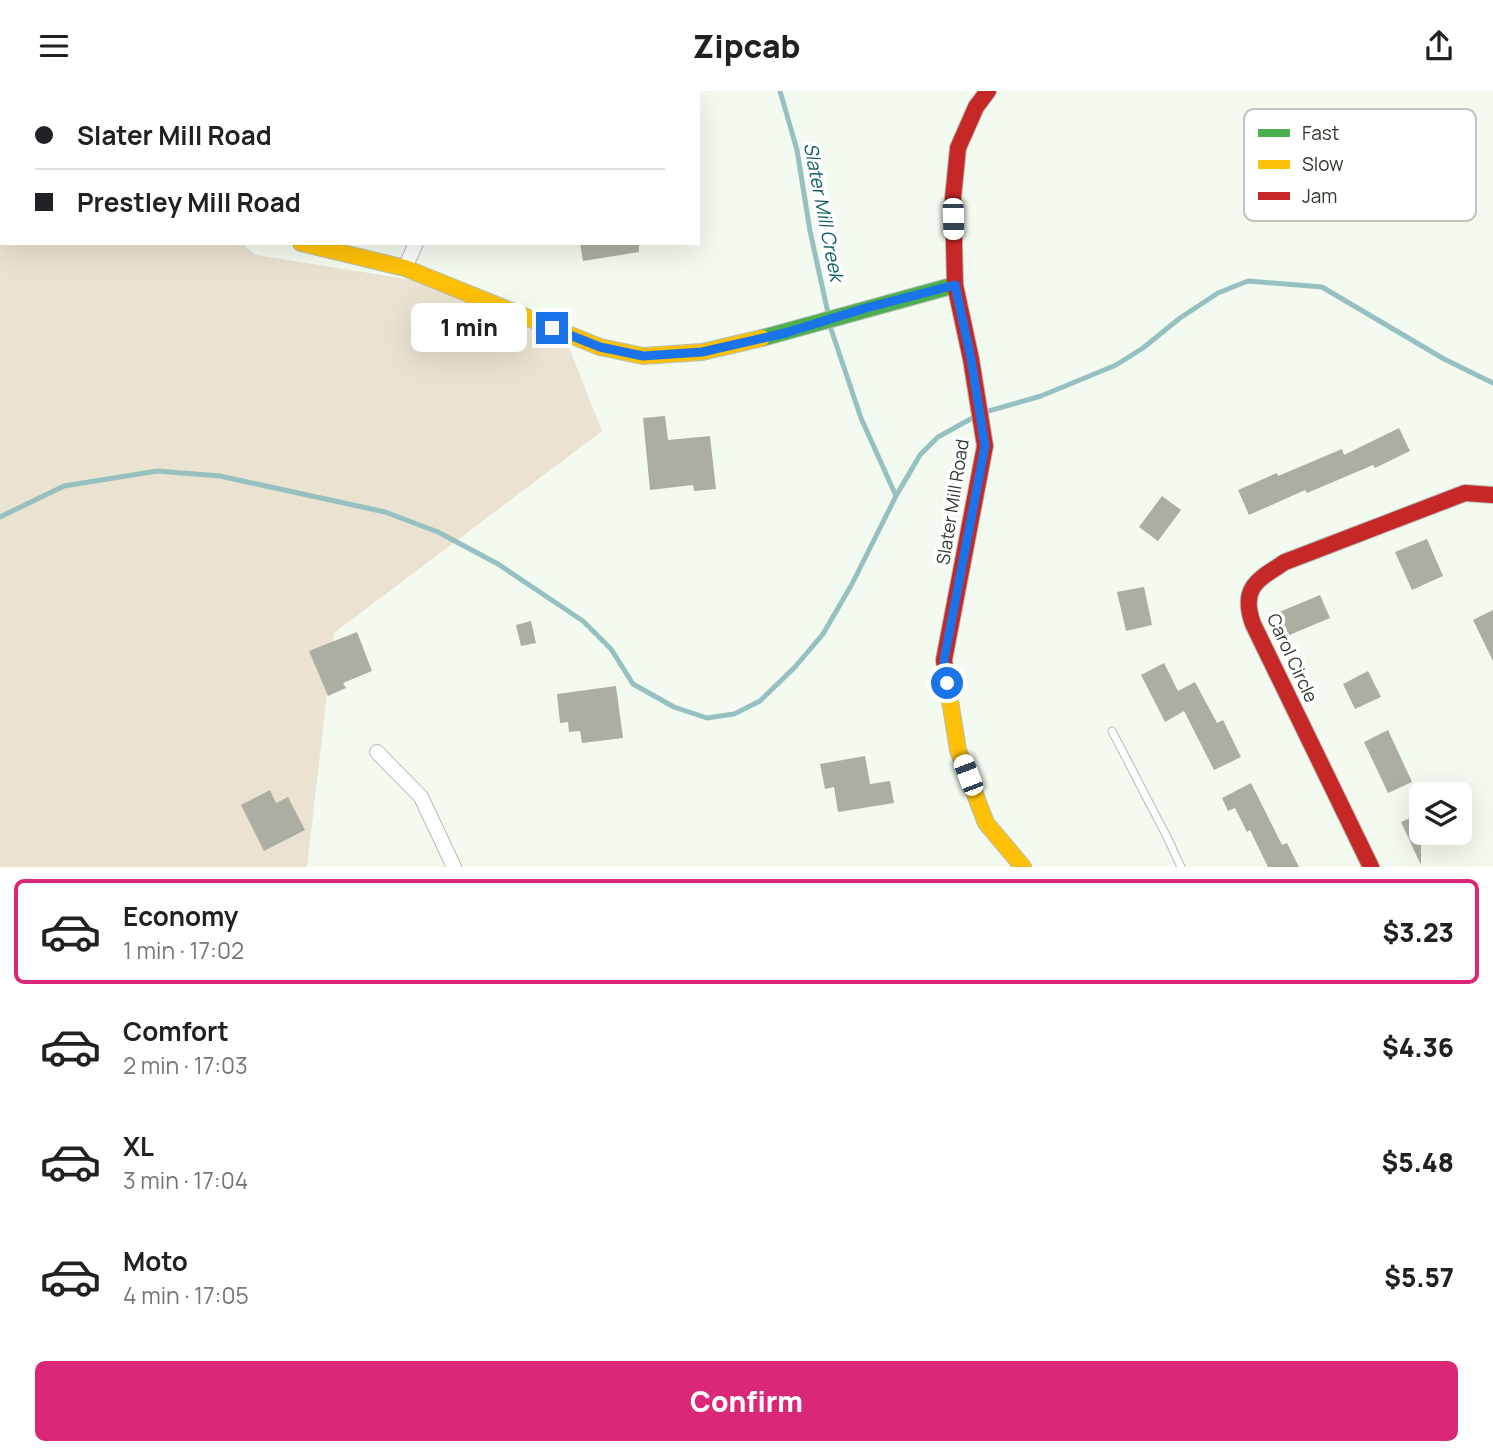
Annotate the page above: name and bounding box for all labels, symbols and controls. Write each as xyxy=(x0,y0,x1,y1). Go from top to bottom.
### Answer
text: Zipcab xyxy=(692,24,801,68)
icon: menu xyxy=(35,27,73,65)
icon: share xyxy=(1420,27,1458,65)
legend xyxy=(1244,109,1476,221)
text: Slater Mill Road xyxy=(77,117,272,153)
text: Fast xyxy=(1302,120,1339,146)
water label: Slater Mill Creek xyxy=(798,140,851,286)
text: Slow xyxy=(1302,151,1344,177)
text: Jam xyxy=(1302,183,1337,209)
text: Prestley Mill Road xyxy=(77,184,301,220)
car xyxy=(943,198,964,240)
callout: 1 min xyxy=(412,303,528,353)
text: 1 min xyxy=(440,311,498,343)
route end xyxy=(536,312,568,344)
street label: Slater Mill Road xyxy=(930,437,974,566)
street label: Carol Circle xyxy=(1262,609,1324,706)
route start xyxy=(931,667,963,699)
car xyxy=(951,752,986,798)
map controls xyxy=(1409,782,1472,845)
button: layers xyxy=(1409,782,1472,845)
text: Economy xyxy=(123,898,238,934)
icon: car xyxy=(39,900,102,963)
text: $3.23 xyxy=(1383,914,1454,950)
text: 1 min · 17:02 xyxy=(123,934,244,966)
text: Comfort xyxy=(123,1013,229,1049)
icon: car xyxy=(39,1015,102,1078)
text: $4.36 xyxy=(1382,1029,1454,1065)
text: 2 min · 17:03 xyxy=(123,1049,248,1081)
text: XL xyxy=(123,1128,154,1164)
icon: car xyxy=(39,1130,102,1193)
text: $5.48 xyxy=(1382,1144,1454,1180)
text: 3 min · 17:04 xyxy=(123,1164,248,1196)
text: Moto xyxy=(123,1243,188,1279)
icon: car xyxy=(39,1245,102,1308)
text: $5.57 xyxy=(1384,1259,1454,1295)
text: 4 min · 17:05 xyxy=(123,1279,249,1311)
button: Confirm xyxy=(35,1361,1458,1441)

